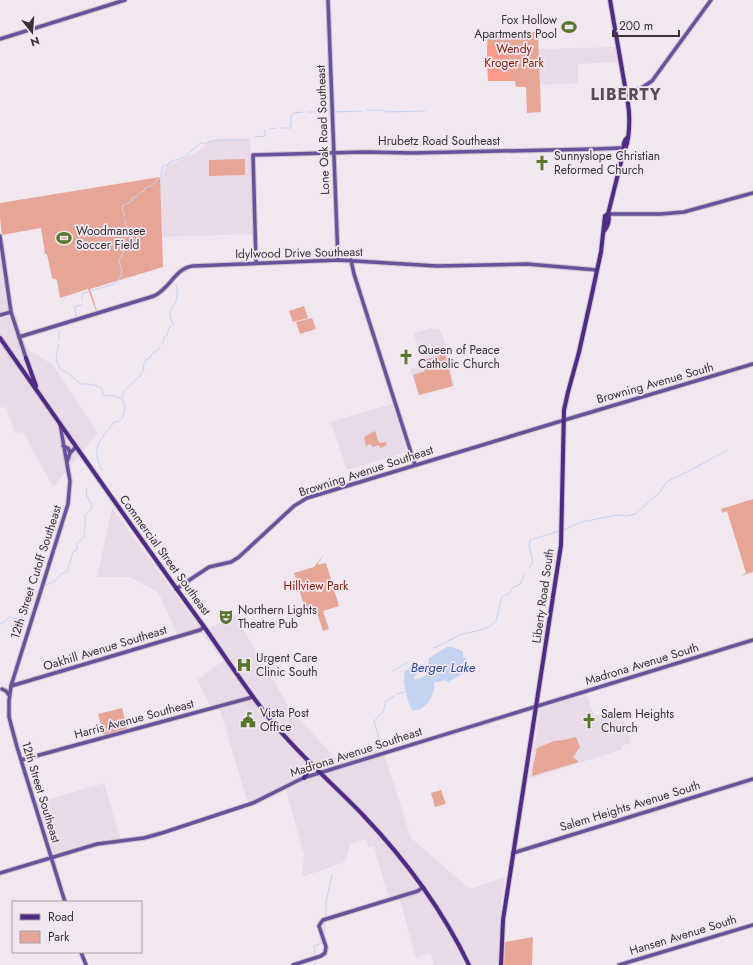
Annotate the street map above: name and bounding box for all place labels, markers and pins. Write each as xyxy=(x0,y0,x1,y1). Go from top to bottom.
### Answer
place label: Fox Hollow Apartments Pool xyxy=(474,11,558,43)
sports icon: Fox Hollow Apartments Pool xyxy=(560,18,578,36)
place label: Sunnyslope Christian Reformed Church xyxy=(554,147,660,179)
church icon: Sunnyslope Christian Reformed Church xyxy=(533,154,551,172)
place label: Woodmansee Soccer Field xyxy=(76,222,146,254)
sports icon: Woodmansee Soccer Field xyxy=(55,229,73,247)
place label: Queen of Peace Catholic Church xyxy=(418,341,500,373)
church icon: Queen of Peace Catholic Church xyxy=(397,348,415,366)
place label: Northern Lights Theatre Pub xyxy=(238,601,317,633)
theatre icon: Northern Lights Theatre Pub xyxy=(217,608,235,626)
place label: Urgent Care Clinic South xyxy=(256,649,317,681)
hospital icon: Urgent Care Clinic South xyxy=(235,656,253,674)
place label: Vista Post Office xyxy=(260,704,309,736)
place label: Salem Heights Church xyxy=(601,705,674,737)
public building icon: Vista Post Office xyxy=(239,711,257,729)
church icon: Salem Heights Church xyxy=(580,712,598,730)

